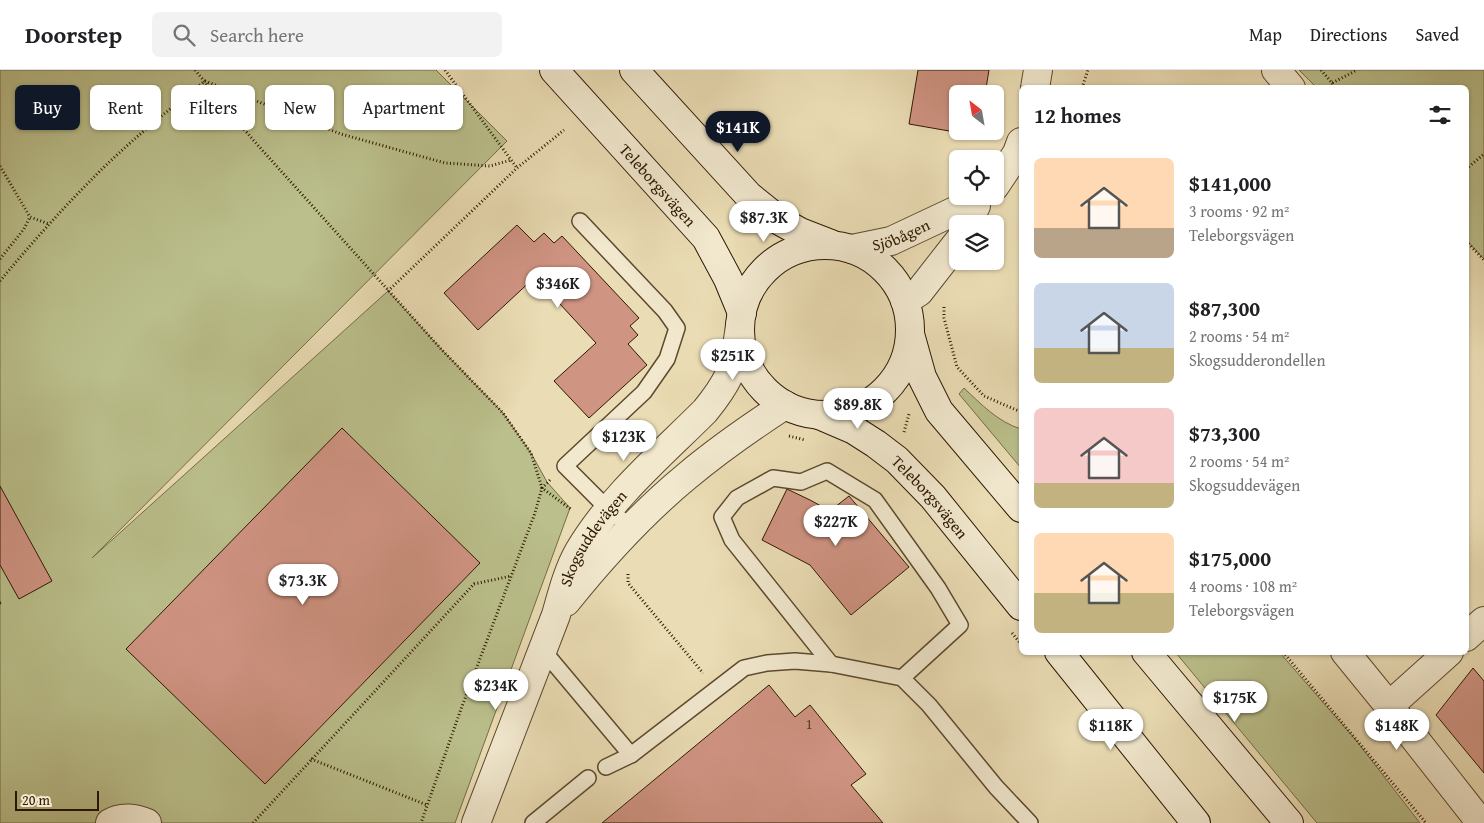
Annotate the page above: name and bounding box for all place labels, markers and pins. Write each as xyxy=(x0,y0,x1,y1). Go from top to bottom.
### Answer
pin: $141K xyxy=(703,111,773,153)
pin: $87.3K xyxy=(723,200,805,243)
pin: $346K xyxy=(523,266,593,309)
pin: $251K xyxy=(698,338,768,381)
pin: $89.8K xyxy=(817,388,899,430)
pin: $123K xyxy=(589,420,659,462)
pin: $227K xyxy=(801,504,871,547)
pin: $73.3K xyxy=(262,564,344,606)
pin: $234K xyxy=(461,668,531,711)
pin: $175K xyxy=(1200,680,1270,723)
pin: $118K xyxy=(1076,708,1146,751)
pin: $148K xyxy=(1362,708,1432,751)

